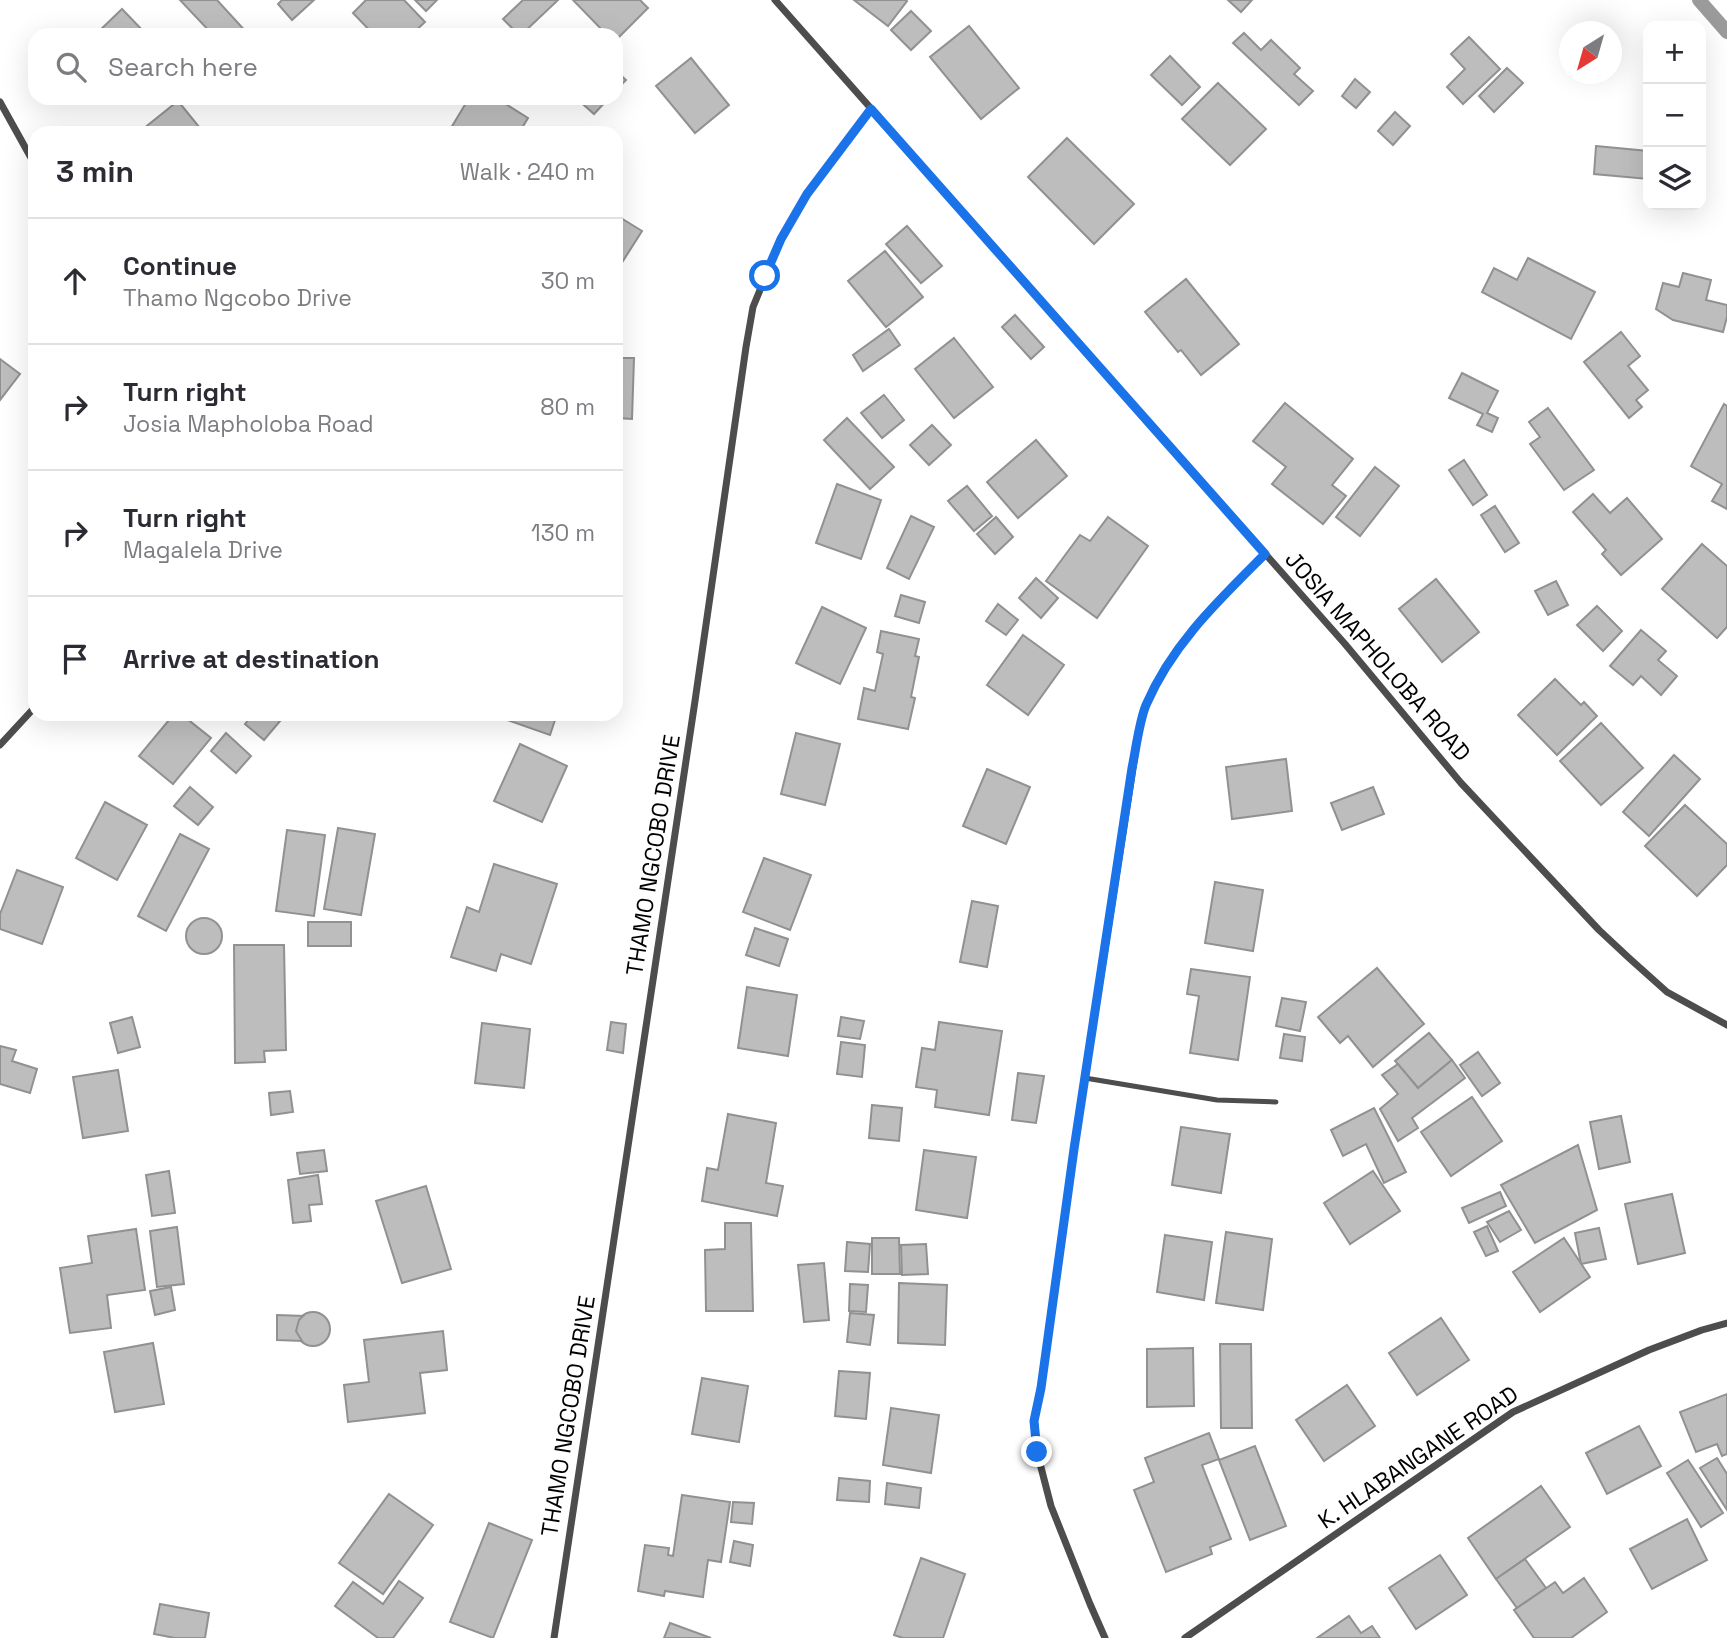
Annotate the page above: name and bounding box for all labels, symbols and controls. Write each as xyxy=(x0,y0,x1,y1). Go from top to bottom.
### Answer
north arrow xyxy=(1559,21,1622,84)
map controls xyxy=(1643,21,1706,210)
button: + xyxy=(1643,21,1706,84)
search box xyxy=(28,28,623,105)
icon: search xyxy=(52,48,90,86)
text: Search here xyxy=(108,50,258,84)
button: − xyxy=(1643,84,1706,147)
button: layers xyxy=(1643,147,1706,210)
text: 3 min xyxy=(56,152,134,191)
text: Walk · 240 m xyxy=(460,157,595,187)
text: Continue xyxy=(123,249,237,283)
route start xyxy=(749,260,780,291)
icon: ahead xyxy=(56,262,94,300)
text: 30 m xyxy=(541,266,595,296)
text: Thamo Ngcobo Drive xyxy=(123,283,352,313)
text: Turn right xyxy=(123,375,247,409)
icon: right xyxy=(56,388,94,426)
text: 80 m xyxy=(540,392,595,422)
text: Josia Mapholoba Road xyxy=(123,409,374,439)
text: Turn right xyxy=(123,501,247,535)
icon: right xyxy=(56,514,94,552)
text: 130 m xyxy=(531,518,595,548)
text: Magalela Drive xyxy=(123,535,283,565)
street label: JOSIA MAPHOLOBA ROAD xyxy=(1279,545,1477,767)
icon: arrive xyxy=(56,640,94,678)
text: Arrive at destination xyxy=(123,642,380,676)
street label: THAMO NGCOBO DRIVE xyxy=(619,732,687,978)
street label: THAMO NGCOBO DRIVE xyxy=(534,1293,602,1539)
street label: K. HLABANGANE ROAD xyxy=(1312,1379,1524,1535)
route end xyxy=(1021,1436,1052,1467)

